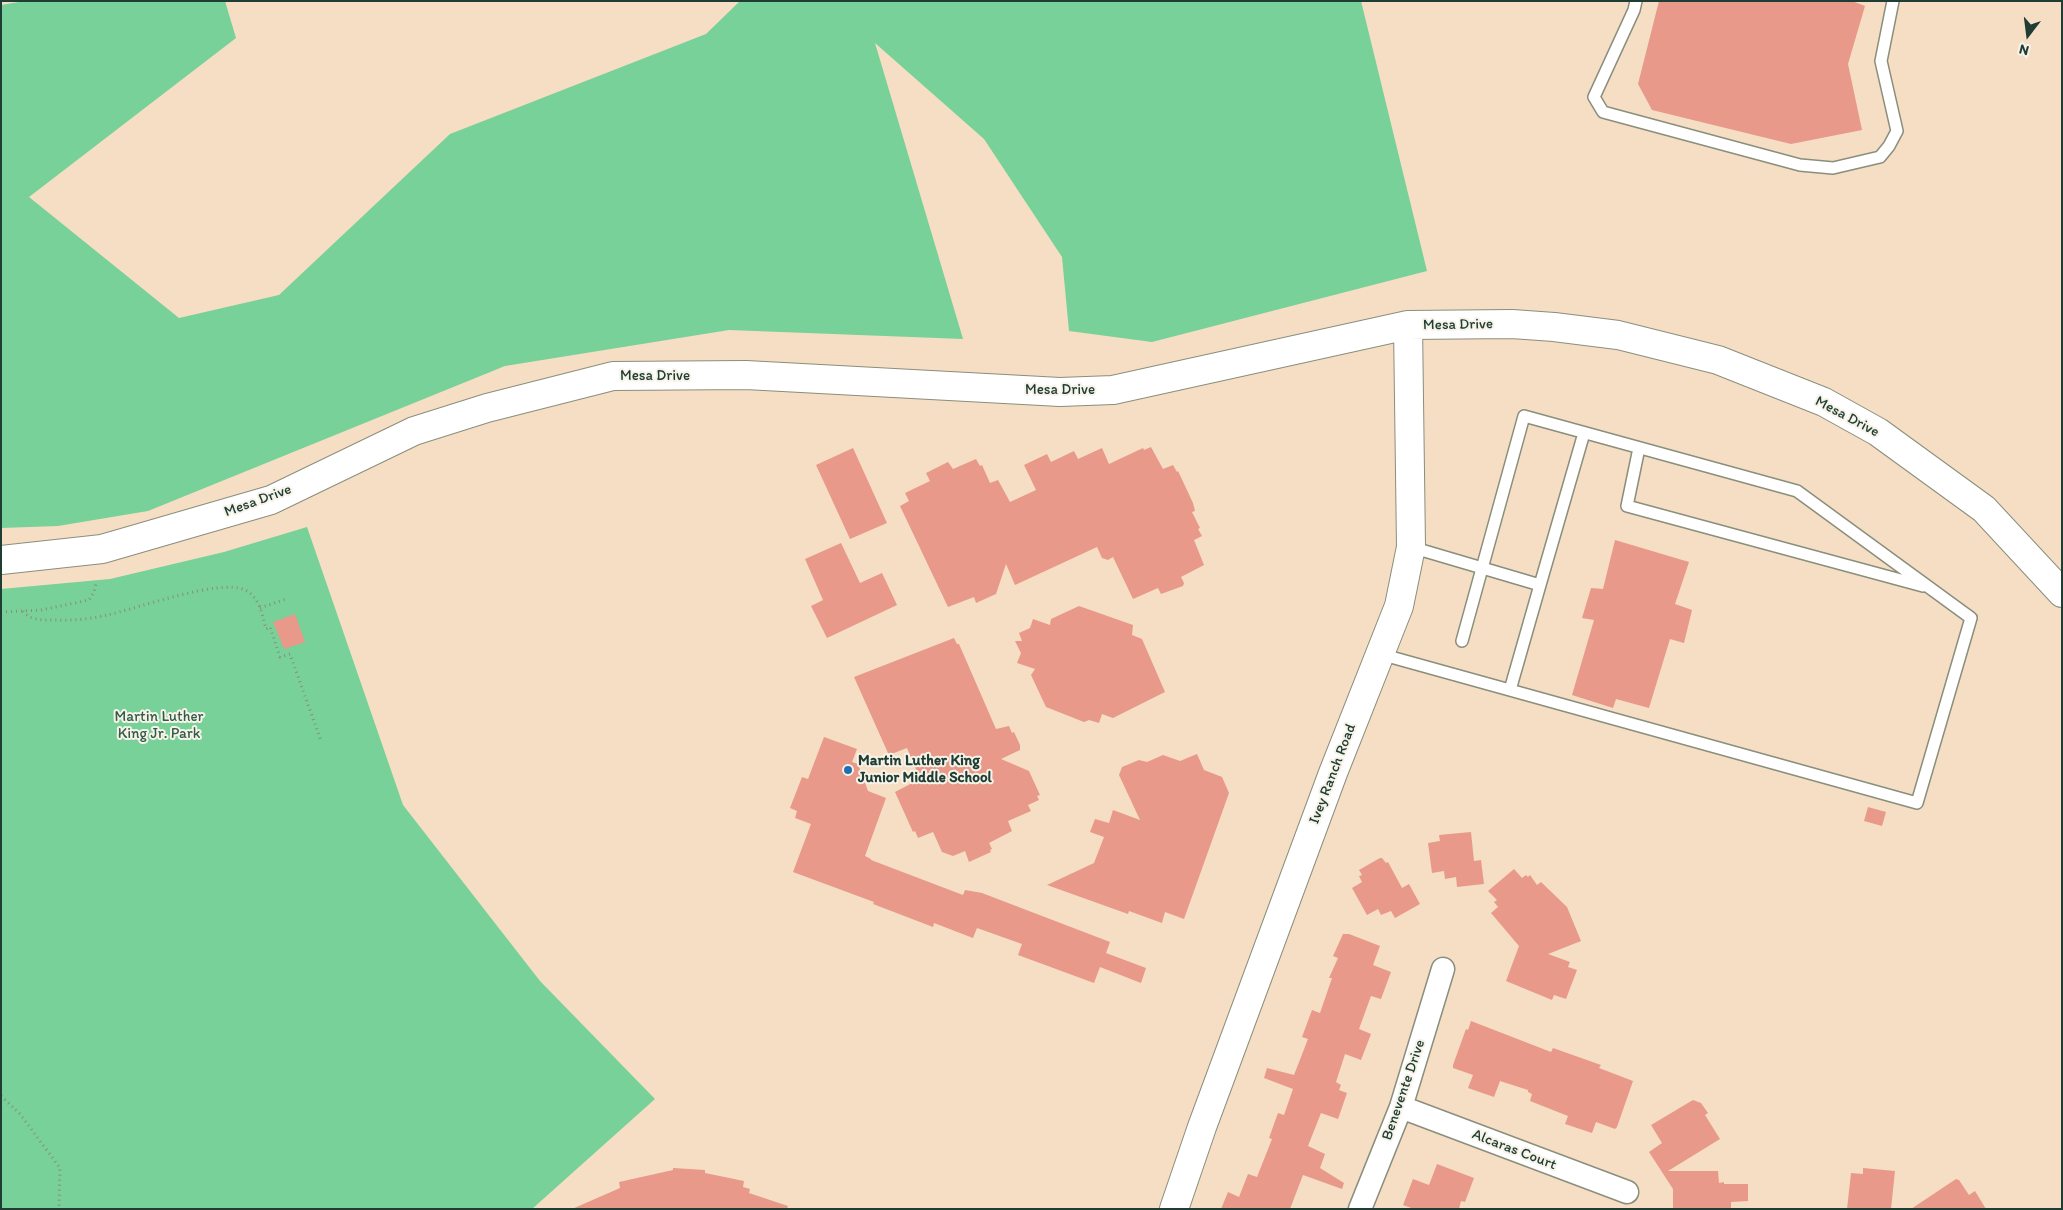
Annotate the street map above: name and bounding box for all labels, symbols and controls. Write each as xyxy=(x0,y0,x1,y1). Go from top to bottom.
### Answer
north arrow xyxy=(2003,10,2053,60)
text: N xyxy=(2017,41,2031,59)
street label: Mesa Drive xyxy=(1423,315,1493,335)
street label: Mesa Drive xyxy=(620,367,690,385)
street label: Mesa Drive xyxy=(1025,381,1095,399)
street label: Mesa Drive xyxy=(1812,393,1882,441)
street label: Mesa Drive xyxy=(222,481,294,521)
park label: Martin Luther King Jr. Park xyxy=(114,708,204,743)
street label: Ivey Ranch Road xyxy=(1306,721,1360,827)
place label: Martin Luther King Junior Middle School xyxy=(858,752,992,787)
marker: Martin Luther King Junior Middle School xyxy=(842,764,854,776)
street label: Benevente Drive xyxy=(1378,1037,1430,1143)
street label: Alcaras Court xyxy=(1469,1126,1559,1174)

